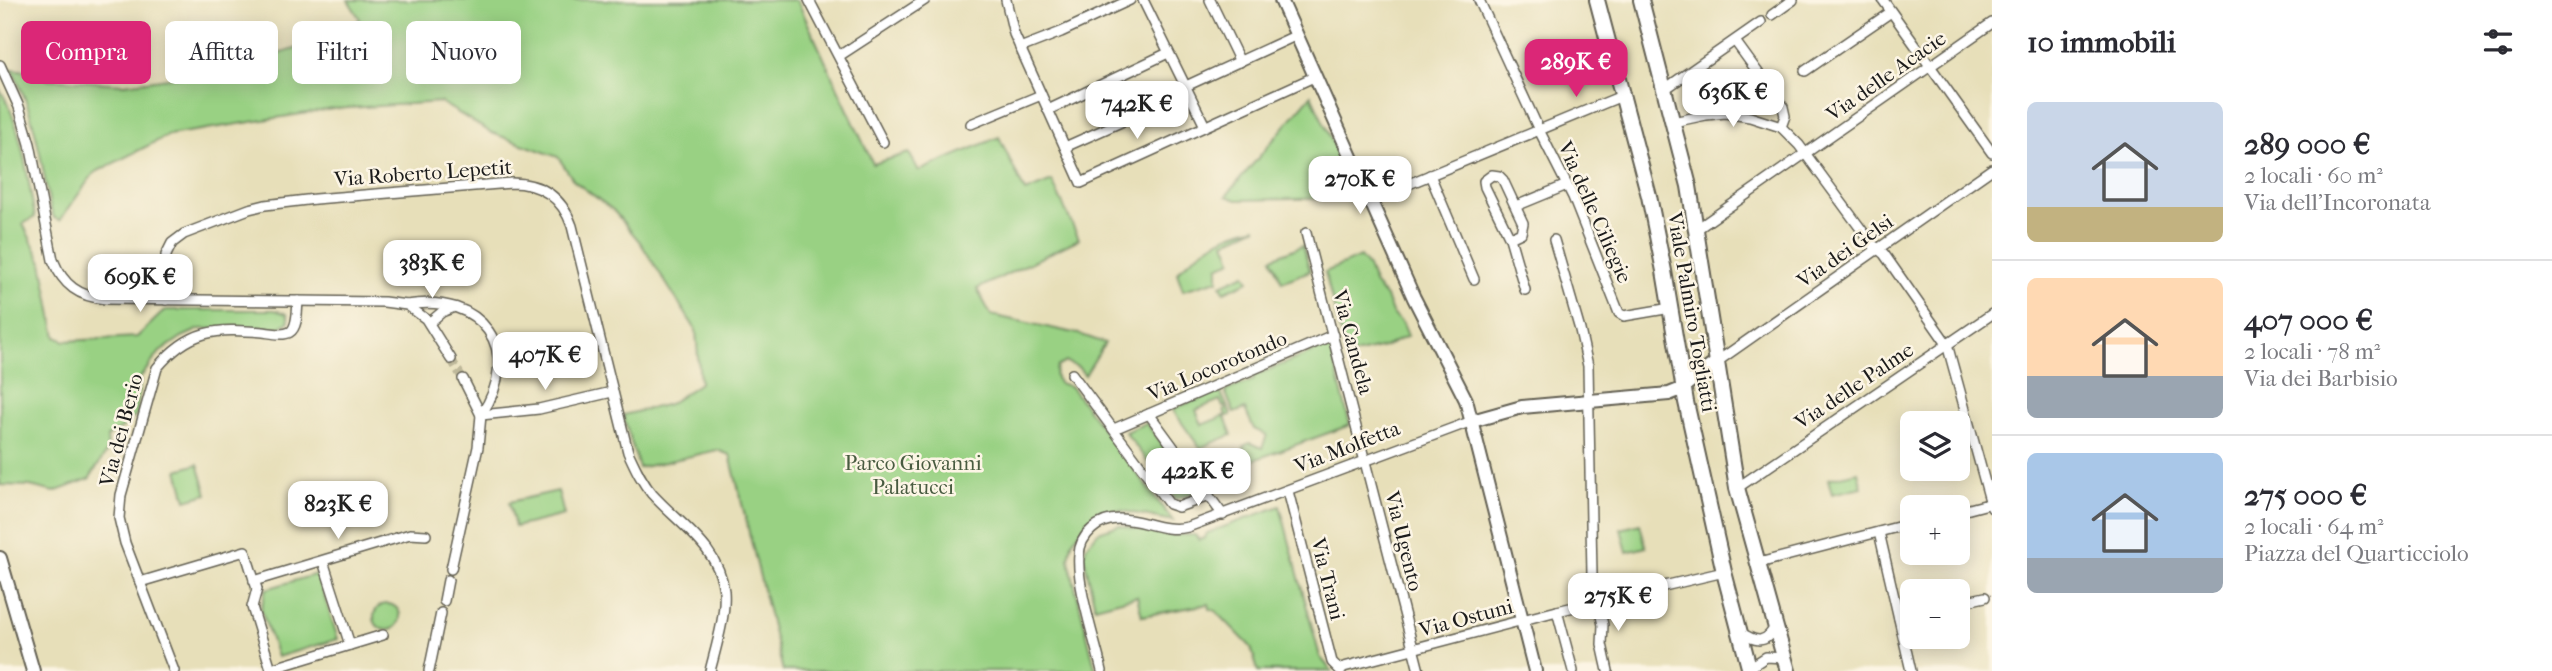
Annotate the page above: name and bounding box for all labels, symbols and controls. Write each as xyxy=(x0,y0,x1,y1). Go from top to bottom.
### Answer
chip: Compra xyxy=(21,21,151,84)
chip: Affitta xyxy=(165,21,278,84)
chip: Filtri xyxy=(292,21,392,84)
chip: Nuovo xyxy=(406,21,521,84)
icon: filters xyxy=(2479,23,2517,61)
text: 10 immobili xyxy=(2027,25,2176,60)
street label: Via delle Acacie xyxy=(1821,26,1950,127)
pin: 289K € xyxy=(1519,40,1633,99)
text: 289K € xyxy=(1541,48,1611,75)
pin: 636K € xyxy=(1676,69,1790,129)
text: 636K € xyxy=(1698,78,1768,105)
pin: 742K € xyxy=(1080,82,1194,141)
text: 742K € xyxy=(1101,90,1173,117)
text: 289 000 € xyxy=(2244,127,2371,162)
icon: home xyxy=(2083,130,2167,214)
street label: Via delle Ciliegie xyxy=(1553,137,1637,286)
street label: Via Roberto Lepetit xyxy=(332,155,513,191)
pin: 270K € xyxy=(1303,156,1417,216)
text: 2 locali · 60 m² xyxy=(2244,162,2383,189)
text: 270K € xyxy=(1325,165,1395,192)
text: Via dell'Incoronata xyxy=(2244,189,2431,216)
street label: Viale Palmiro Togliatti xyxy=(1662,209,1721,414)
street label: Via dei Gelsi xyxy=(1792,209,1898,293)
pin: 383K € xyxy=(375,240,489,300)
text: 383K € xyxy=(399,249,465,276)
pin: 609K € xyxy=(83,254,197,314)
text: 609K € xyxy=(104,263,176,290)
street label: Via Candela xyxy=(1327,286,1379,397)
text: 407 000 € xyxy=(2244,303,2373,338)
icon: home xyxy=(2083,306,2167,390)
street label: Via Locorotondo xyxy=(1143,326,1290,407)
pin: 407K € xyxy=(488,332,602,392)
street label: Via delle Palme xyxy=(1789,338,1918,435)
text: 2 locali · 78 m² xyxy=(2244,338,2380,365)
text: 407K € xyxy=(509,341,581,368)
text: Via dei Barbisio xyxy=(2244,365,2398,392)
street label: Via dei Berio xyxy=(94,371,148,490)
map controls xyxy=(1900,411,1970,649)
button: layers xyxy=(1900,411,1970,481)
street label: Via Molfetta xyxy=(1290,416,1403,478)
pin: 422K € xyxy=(1141,448,1255,508)
park label: Parco Giovanni Palatucci xyxy=(844,451,982,499)
text: 422K € xyxy=(1162,457,1234,484)
text: 275 000 € xyxy=(2244,478,2367,513)
icon: home xyxy=(2083,481,2167,565)
pin: 823K € xyxy=(281,482,395,541)
street label: Via Ugento xyxy=(1380,488,1428,593)
text: 823K € xyxy=(304,490,372,517)
button: + xyxy=(1900,495,1970,565)
text: 2 locali · 64 m² xyxy=(2244,513,2384,540)
street label: Via Trani xyxy=(1306,534,1350,623)
text: Piazza del Quarticciolo xyxy=(2244,540,2469,567)
pin: 275K € xyxy=(1561,574,1675,633)
button: − xyxy=(1900,579,1970,649)
text: 275K € xyxy=(1584,582,1652,609)
street label: Via Ostuni xyxy=(1415,594,1516,642)

